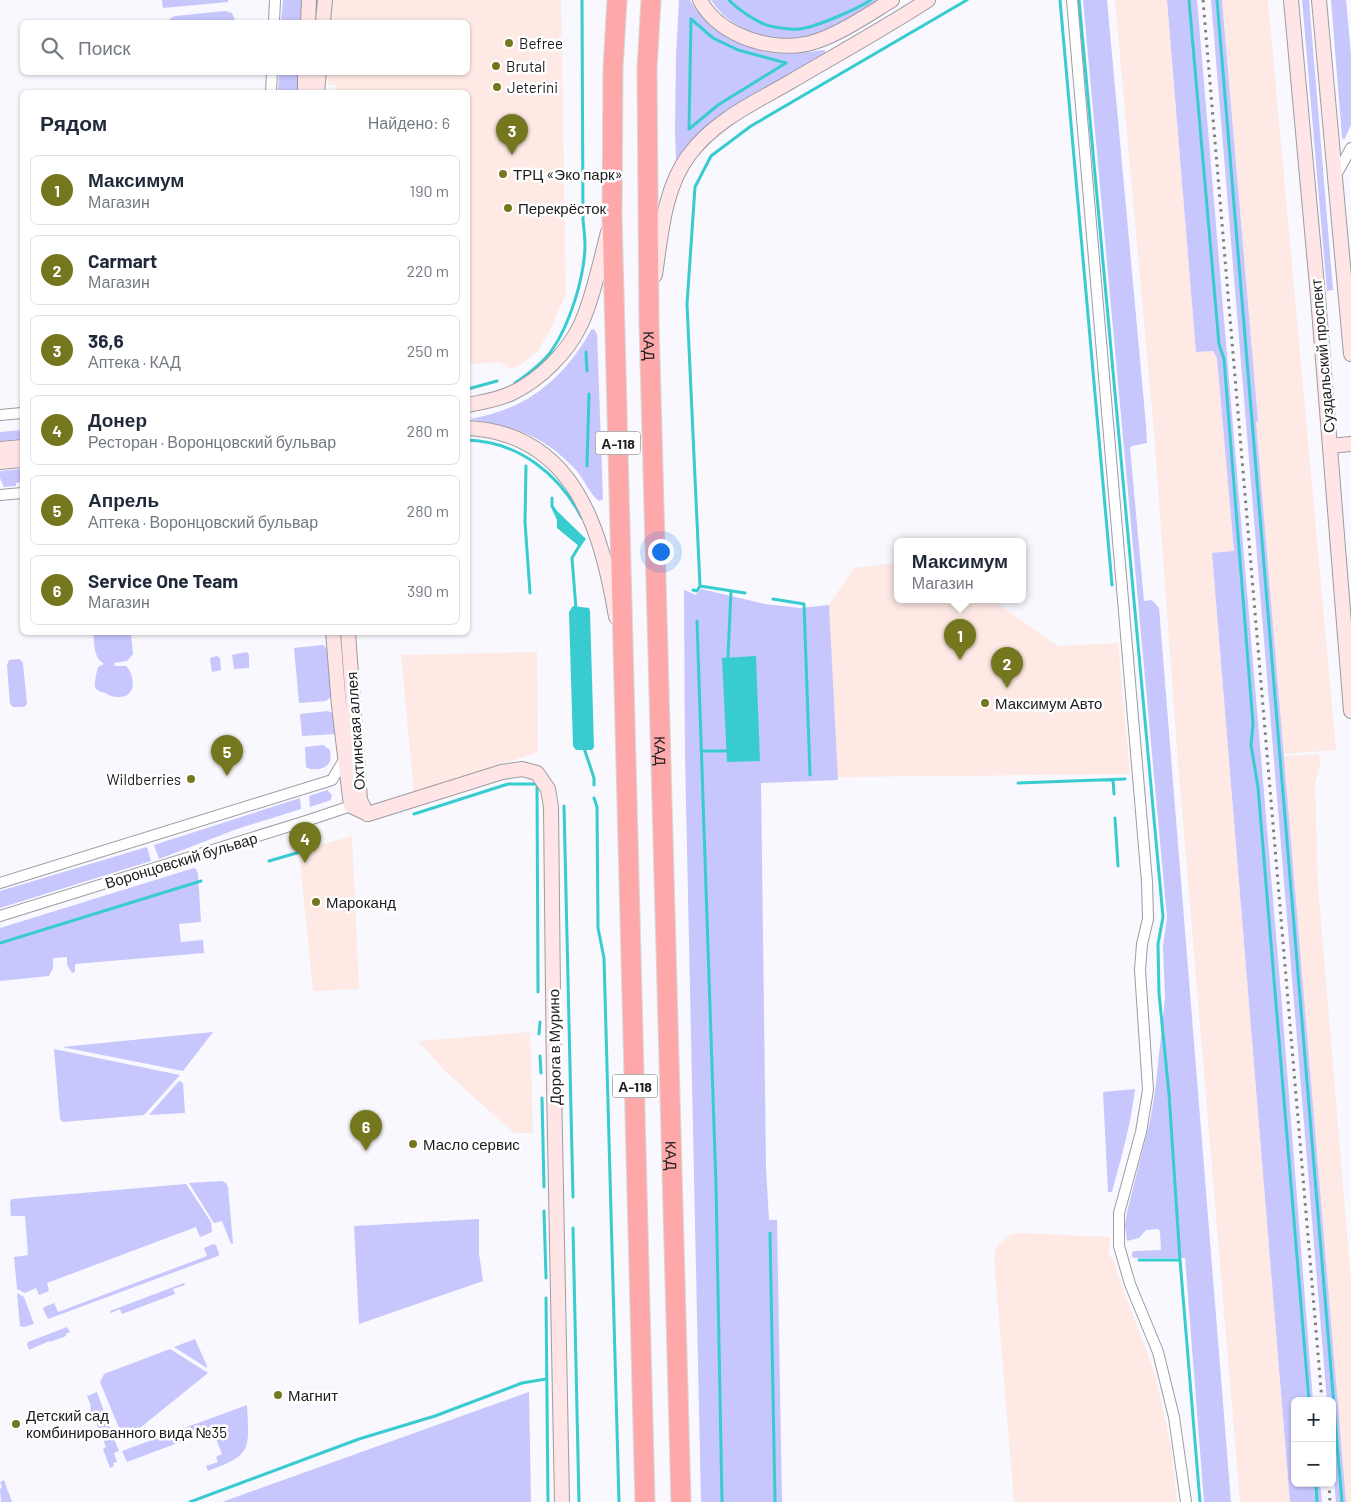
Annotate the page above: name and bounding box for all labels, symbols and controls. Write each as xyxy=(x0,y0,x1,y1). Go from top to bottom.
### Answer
search box xyxy=(20,20,470,75)
icon: search xyxy=(38,34,66,62)
place label: Befree xyxy=(519,34,563,52)
text: Поиск xyxy=(78,36,131,59)
marker: Befree xyxy=(503,37,515,49)
place label: Brutal xyxy=(506,57,545,75)
marker: Brutal xyxy=(490,60,502,72)
place label: Jeterini xyxy=(507,78,558,96)
marker: Jeterini xyxy=(491,81,503,93)
text: Рядом xyxy=(40,110,107,135)
text: Найдено: 6 xyxy=(368,113,450,132)
pin: 3 xyxy=(496,114,528,155)
place label: ТРЦ «Эко парк» xyxy=(513,165,623,183)
text: Максимум xyxy=(88,168,184,191)
marker: ТРЦ «Эко парк» xyxy=(497,168,509,180)
text: 1 xyxy=(54,181,60,200)
text: 190 m xyxy=(410,181,449,200)
text: Магазин xyxy=(88,192,150,211)
place label: Перекрёсток xyxy=(518,199,607,217)
marker: Перекрёсток xyxy=(502,202,514,214)
text: Carmart xyxy=(88,249,157,272)
text: 2 xyxy=(53,261,61,280)
text: 220 m xyxy=(406,261,449,280)
text: Магазин xyxy=(88,272,150,291)
street label: Суздальский проспект xyxy=(1306,278,1338,434)
text: 36,6 xyxy=(88,329,124,352)
street label: КАД xyxy=(640,331,659,361)
text: 3 xyxy=(53,341,61,360)
text: 250 m xyxy=(407,341,449,360)
text: Аптека · КАД xyxy=(88,352,181,371)
text: Донер xyxy=(88,408,147,431)
text: 4 xyxy=(52,421,62,440)
text: 280 m xyxy=(407,421,449,440)
text: Ресторан · Воронцовский бульвар xyxy=(88,432,336,451)
road number: А-118 xyxy=(596,432,640,454)
text: Апрель xyxy=(88,488,159,511)
text: 5 xyxy=(53,501,61,520)
text: 280 m xyxy=(407,501,449,520)
text: Аптека · Воронцовский бульвар xyxy=(88,512,318,531)
popup xyxy=(894,538,1026,603)
your location xyxy=(648,539,674,565)
text: Максимум xyxy=(912,549,1008,572)
text: Service One Team xyxy=(88,569,238,592)
text: Магазин xyxy=(912,573,974,592)
text: 6 xyxy=(53,581,61,600)
text: 390 m xyxy=(407,581,449,600)
text: Магазин xyxy=(88,592,150,611)
pin: 1 xyxy=(944,619,976,660)
pin: 2 xyxy=(991,647,1023,688)
street label: Охтинская аллея xyxy=(342,671,368,791)
place label: Максимум Авто xyxy=(995,694,1102,712)
marker: Максимум Авто xyxy=(979,697,991,709)
pin: 5 xyxy=(211,735,243,776)
street label: КАД xyxy=(651,736,670,766)
place label: Wildberries xyxy=(106,770,181,788)
marker: Wildberries xyxy=(185,773,197,785)
pin: 4 xyxy=(289,822,321,863)
street label: Воронцовский бульвар xyxy=(103,828,259,892)
place label: Мароканд xyxy=(326,893,396,911)
marker: Мароканд xyxy=(310,896,322,908)
street label: Дорога в Мурино xyxy=(544,989,564,1105)
road number: А-118 xyxy=(612,1074,658,1098)
pin: 6 xyxy=(350,1110,382,1151)
place label: Масло сервис xyxy=(423,1135,520,1153)
marker: Масло сервис xyxy=(407,1138,419,1150)
street label: КАД xyxy=(662,1141,681,1171)
place label: Магнит xyxy=(288,1386,338,1404)
marker: Магнит xyxy=(272,1389,284,1401)
map controls xyxy=(1291,1397,1336,1487)
button: + xyxy=(1291,1397,1336,1442)
place label: Детский сад комбинированного вида №35 xyxy=(26,1406,227,1441)
marker: Детский сад комбинированного вида №35 xyxy=(10,1418,22,1430)
button: − xyxy=(1291,1442,1336,1487)

